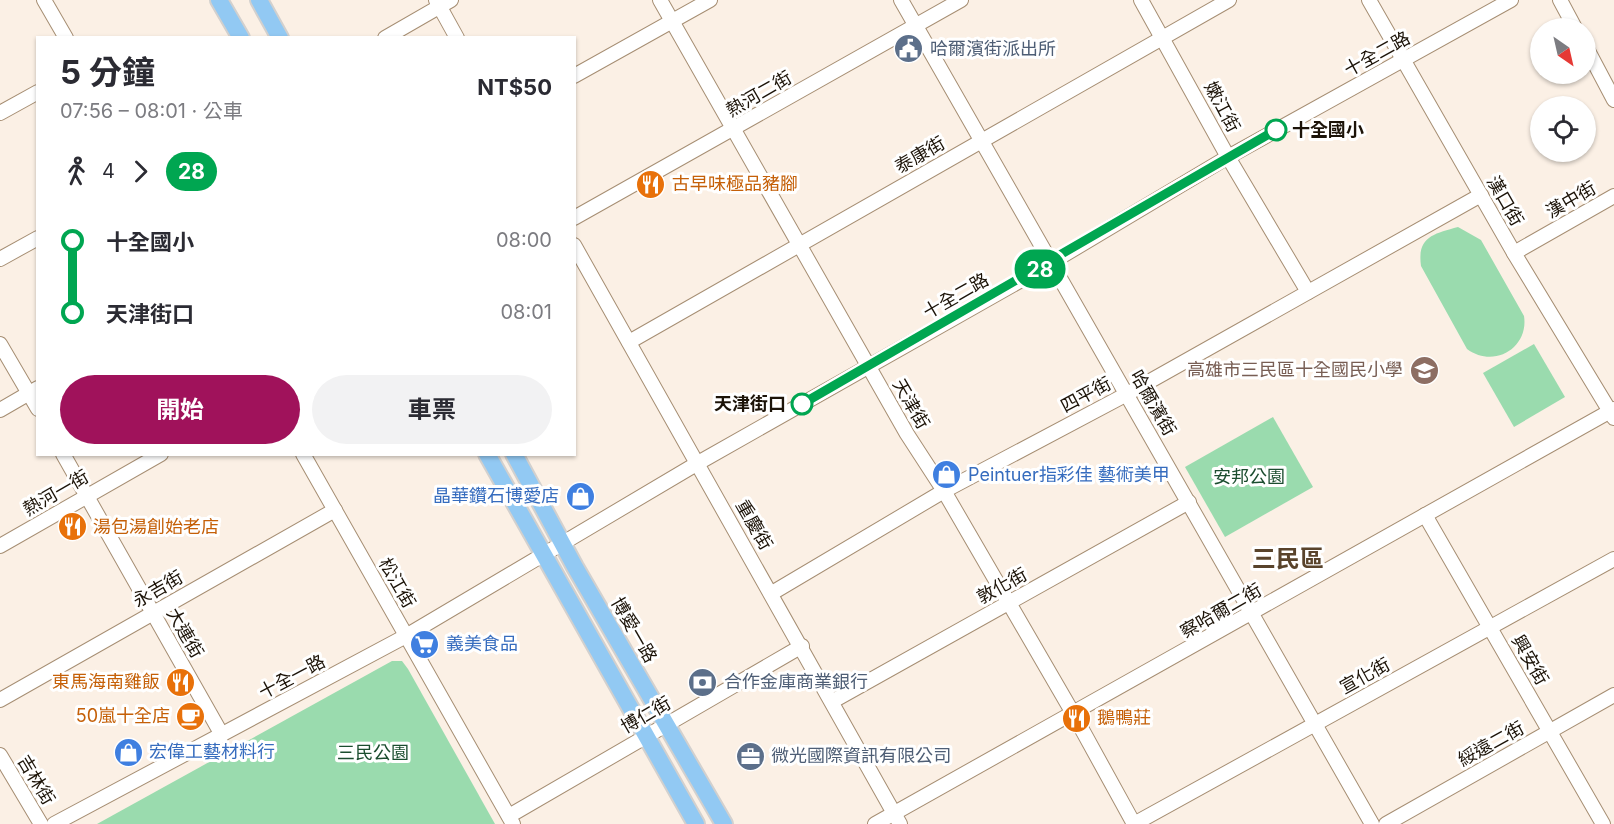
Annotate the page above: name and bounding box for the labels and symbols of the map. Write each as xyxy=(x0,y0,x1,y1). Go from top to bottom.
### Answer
north arrow xyxy=(1530,18,1596,84)
street label: 十全二路 xyxy=(1340,27,1413,80)
public building icon: 哈爾濱街派出所 xyxy=(893,33,925,65)
place label: 哈爾濱街派出所 xyxy=(930,38,1056,59)
street label: 熱河二街 xyxy=(722,66,795,121)
street label: 嫩江街 xyxy=(1200,78,1244,136)
marker: 十全國小 xyxy=(1265,119,1287,141)
place label: 十全國小 xyxy=(1292,119,1364,140)
street label: 泰康街 xyxy=(891,132,948,177)
restaurant icon: 古早味極品豬腳 xyxy=(635,168,667,200)
street label: 漢口街 xyxy=(1483,172,1528,229)
place label: 古早味極品豬腳 xyxy=(672,173,798,194)
street label: 漢中街 xyxy=(1542,177,1599,222)
line badge: 28 xyxy=(1013,250,1067,288)
street label: 十全二路 xyxy=(919,268,992,323)
school or university icon: 高雄市三民區十全國民小學 xyxy=(1408,354,1440,386)
place label: 高雄市三民區十全國民小學 xyxy=(1187,359,1403,380)
street label: 哈爾濱街 xyxy=(1126,366,1181,439)
street label: 四平街 xyxy=(1057,373,1115,417)
street label: 天津街 xyxy=(889,375,934,432)
place label: 天津街口 xyxy=(714,393,786,414)
marker: 天津街口 xyxy=(791,393,813,415)
shop icon: Peintuer指彩佳 藝術美甲 xyxy=(931,459,963,491)
place label: Peintuer指彩佳 藝術美甲 xyxy=(968,464,1170,485)
street label: 熱河一街 xyxy=(19,465,92,520)
park label: 安邦公園 xyxy=(1213,466,1285,487)
shop icon: 晶華鑽石博愛店 xyxy=(564,480,596,512)
place label: 晶華鑽石博愛店 xyxy=(433,485,559,506)
street label: 重慶街 xyxy=(732,496,777,553)
restaurant icon: 湯包湯創始老店 xyxy=(56,511,88,543)
place label: 湯包湯創始老店 xyxy=(93,516,219,537)
district label: 三民區 xyxy=(1252,544,1324,573)
street label: 松江街 xyxy=(375,554,420,611)
street label: 敦化街 xyxy=(973,563,1030,608)
street label: 永吉街 xyxy=(129,566,186,611)
street label: 察哈爾二街 xyxy=(1177,579,1265,642)
street label: 博愛一路 xyxy=(607,593,662,666)
street label: 大連街 xyxy=(163,604,208,661)
supermarket icon: 義美食品 xyxy=(409,628,441,660)
street label: 興安街 xyxy=(1508,631,1553,688)
place label: 義美食品 xyxy=(446,633,518,654)
street label: 十全一路 xyxy=(255,650,328,703)
street label: 宣化街 xyxy=(1336,653,1393,698)
restaurant icon: 東馬海南雞飯 xyxy=(165,666,197,698)
bank icon: 合作金庫商業銀行 xyxy=(687,666,719,698)
place label: 東馬海南雞飯 xyxy=(52,671,160,692)
place label: 合作金庫商業銀行 xyxy=(724,671,868,692)
street label: 博仁街 xyxy=(617,692,674,737)
cafe icon: 50嵐十全店 xyxy=(175,700,207,732)
restaurant icon: 鵝鴨莊 xyxy=(1060,702,1092,734)
place label: 50嵐十全店 xyxy=(76,705,170,726)
place label: 鵝鴨莊 xyxy=(1097,707,1151,728)
street label: 綏遠二街 xyxy=(1454,717,1527,770)
shop icon: 宏偉工藝材料行 xyxy=(112,736,144,768)
office icon: 微光國際資訊有限公司 xyxy=(734,740,766,772)
place label: 宏偉工藝材料行 xyxy=(149,741,275,762)
park label: 三民公園 xyxy=(337,742,409,763)
place label: 微光國際資訊有限公司 xyxy=(771,745,951,766)
street label: 吉林街 xyxy=(14,751,59,808)

